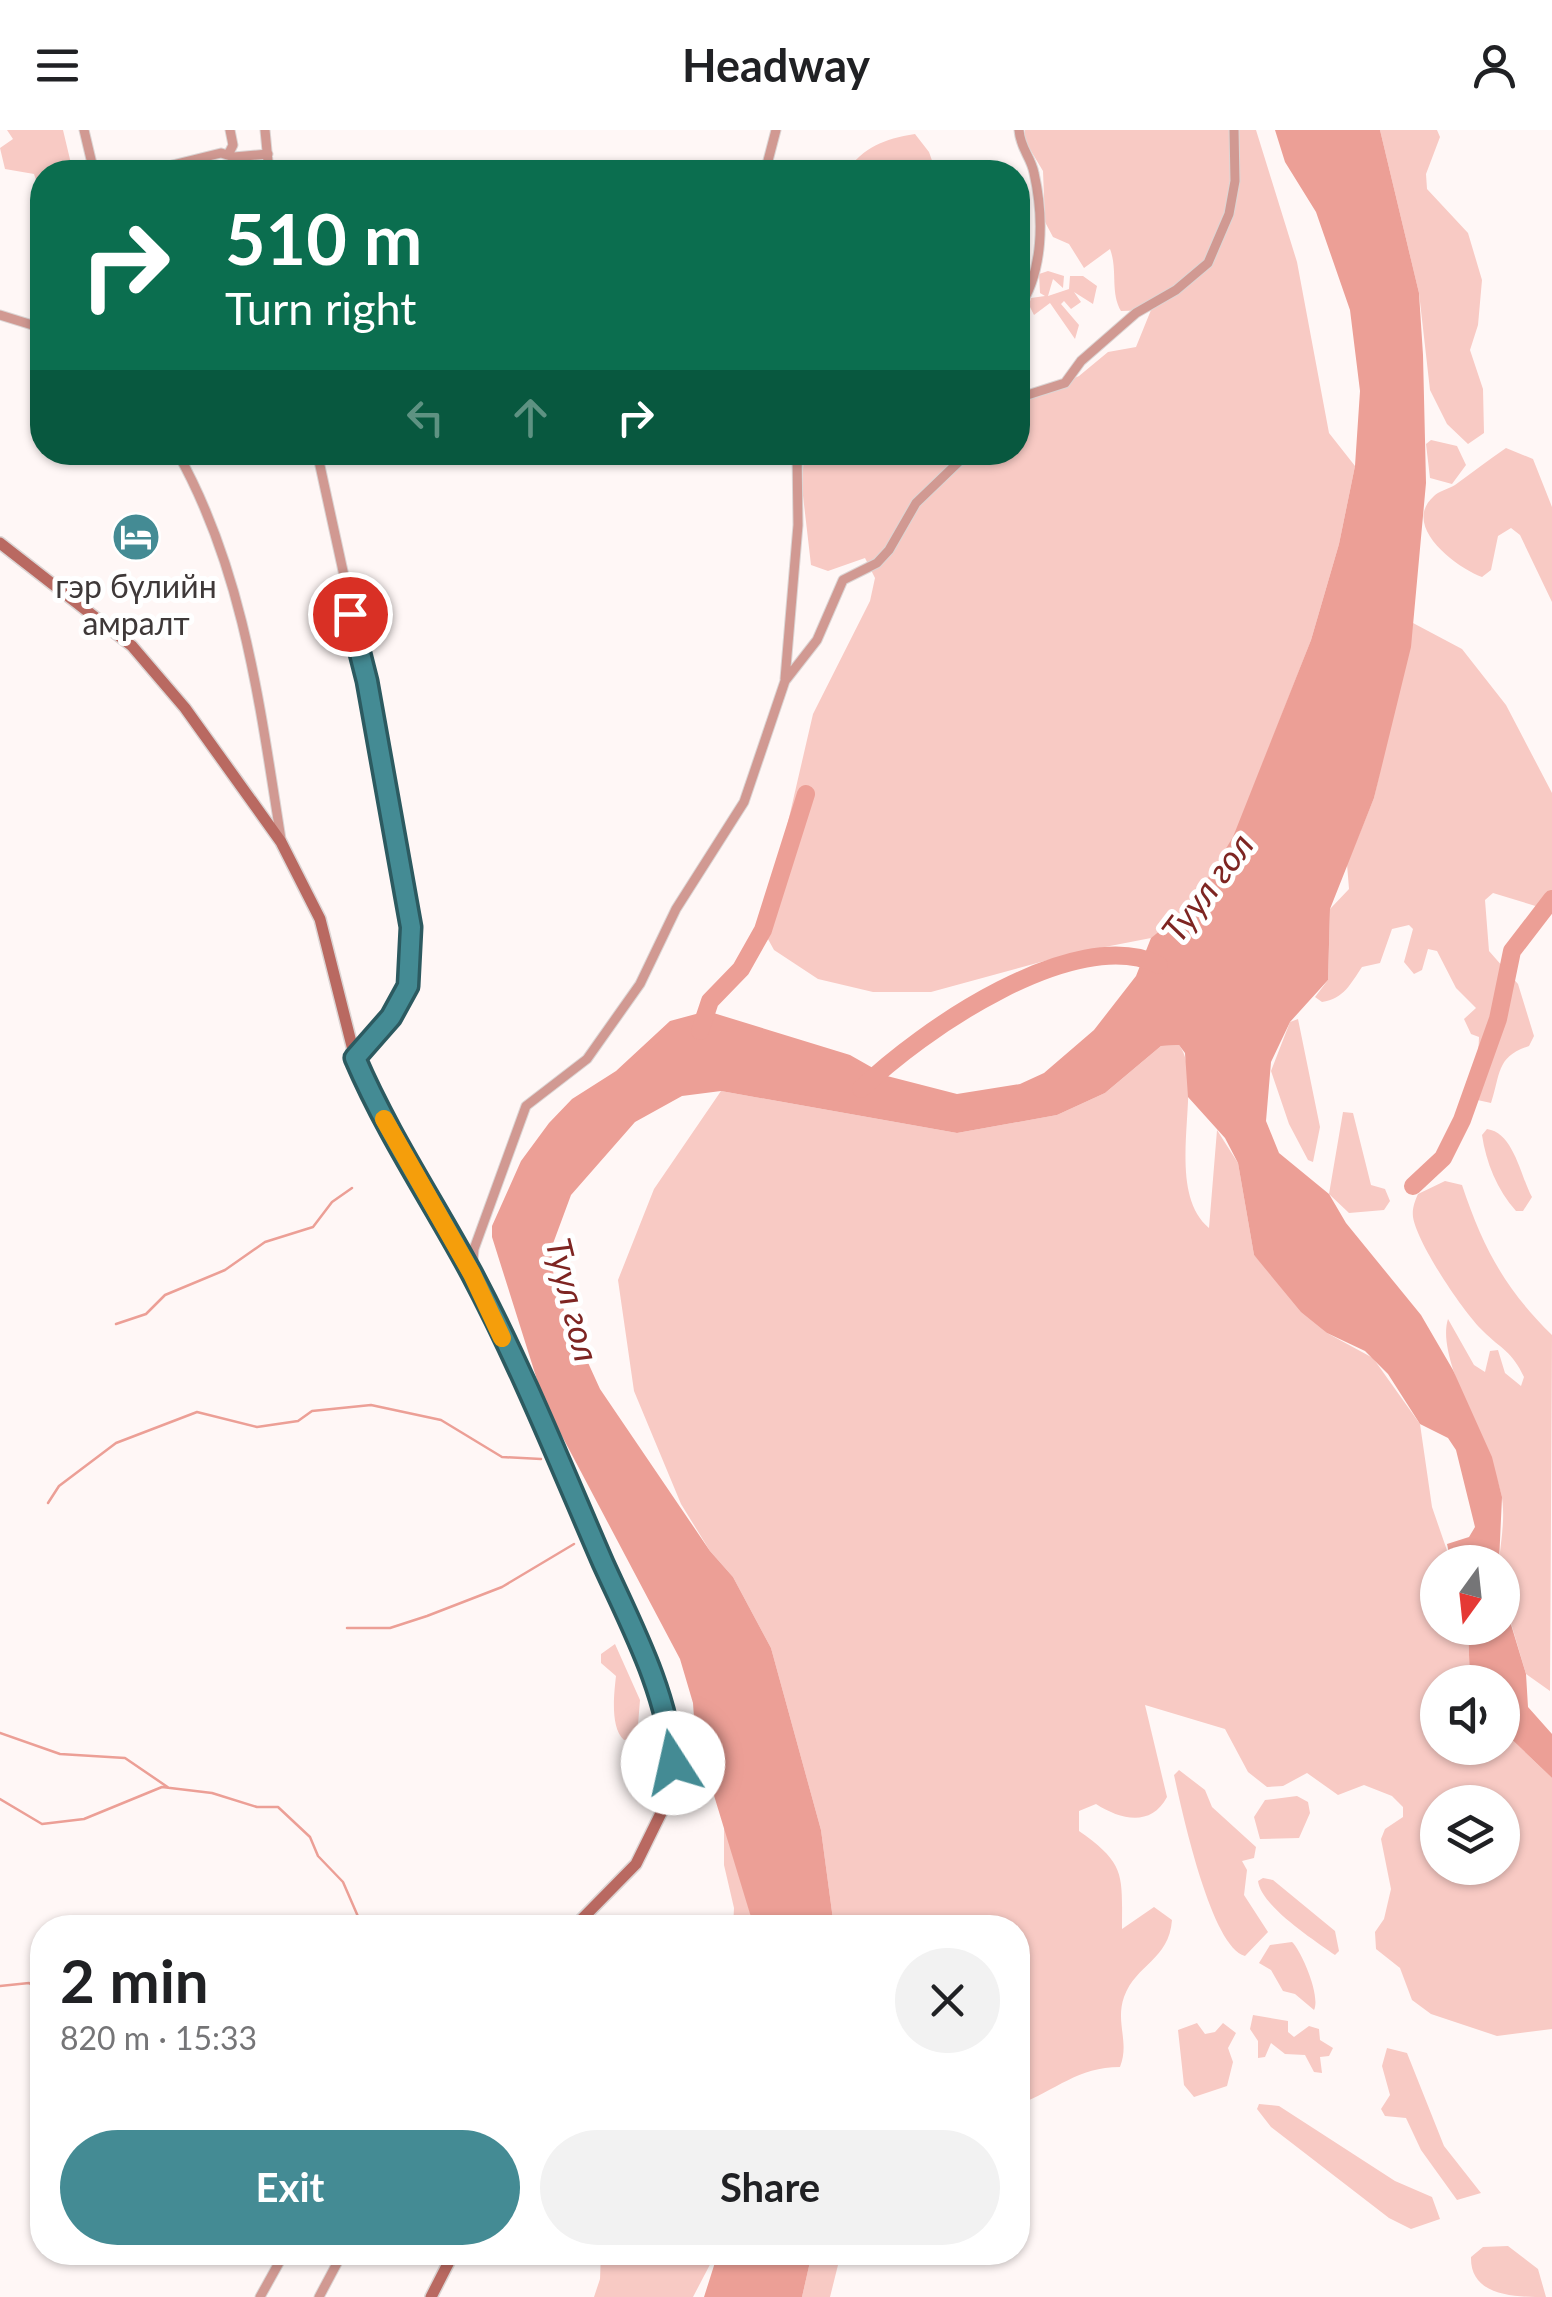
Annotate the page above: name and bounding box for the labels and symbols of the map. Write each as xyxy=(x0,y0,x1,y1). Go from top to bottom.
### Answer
hotel icon: гэр бүлийн амралт xyxy=(110,511,162,563)
place label: гэр бүлийн амралт xyxy=(55,566,217,642)
pin xyxy=(308,572,393,657)
water label: Туул гол xyxy=(1152,824,1261,950)
water label: Туул гол xyxy=(538,1233,610,1366)
north arrow xyxy=(1420,1545,1520,1645)
position arrow xyxy=(621,1711,725,1815)

